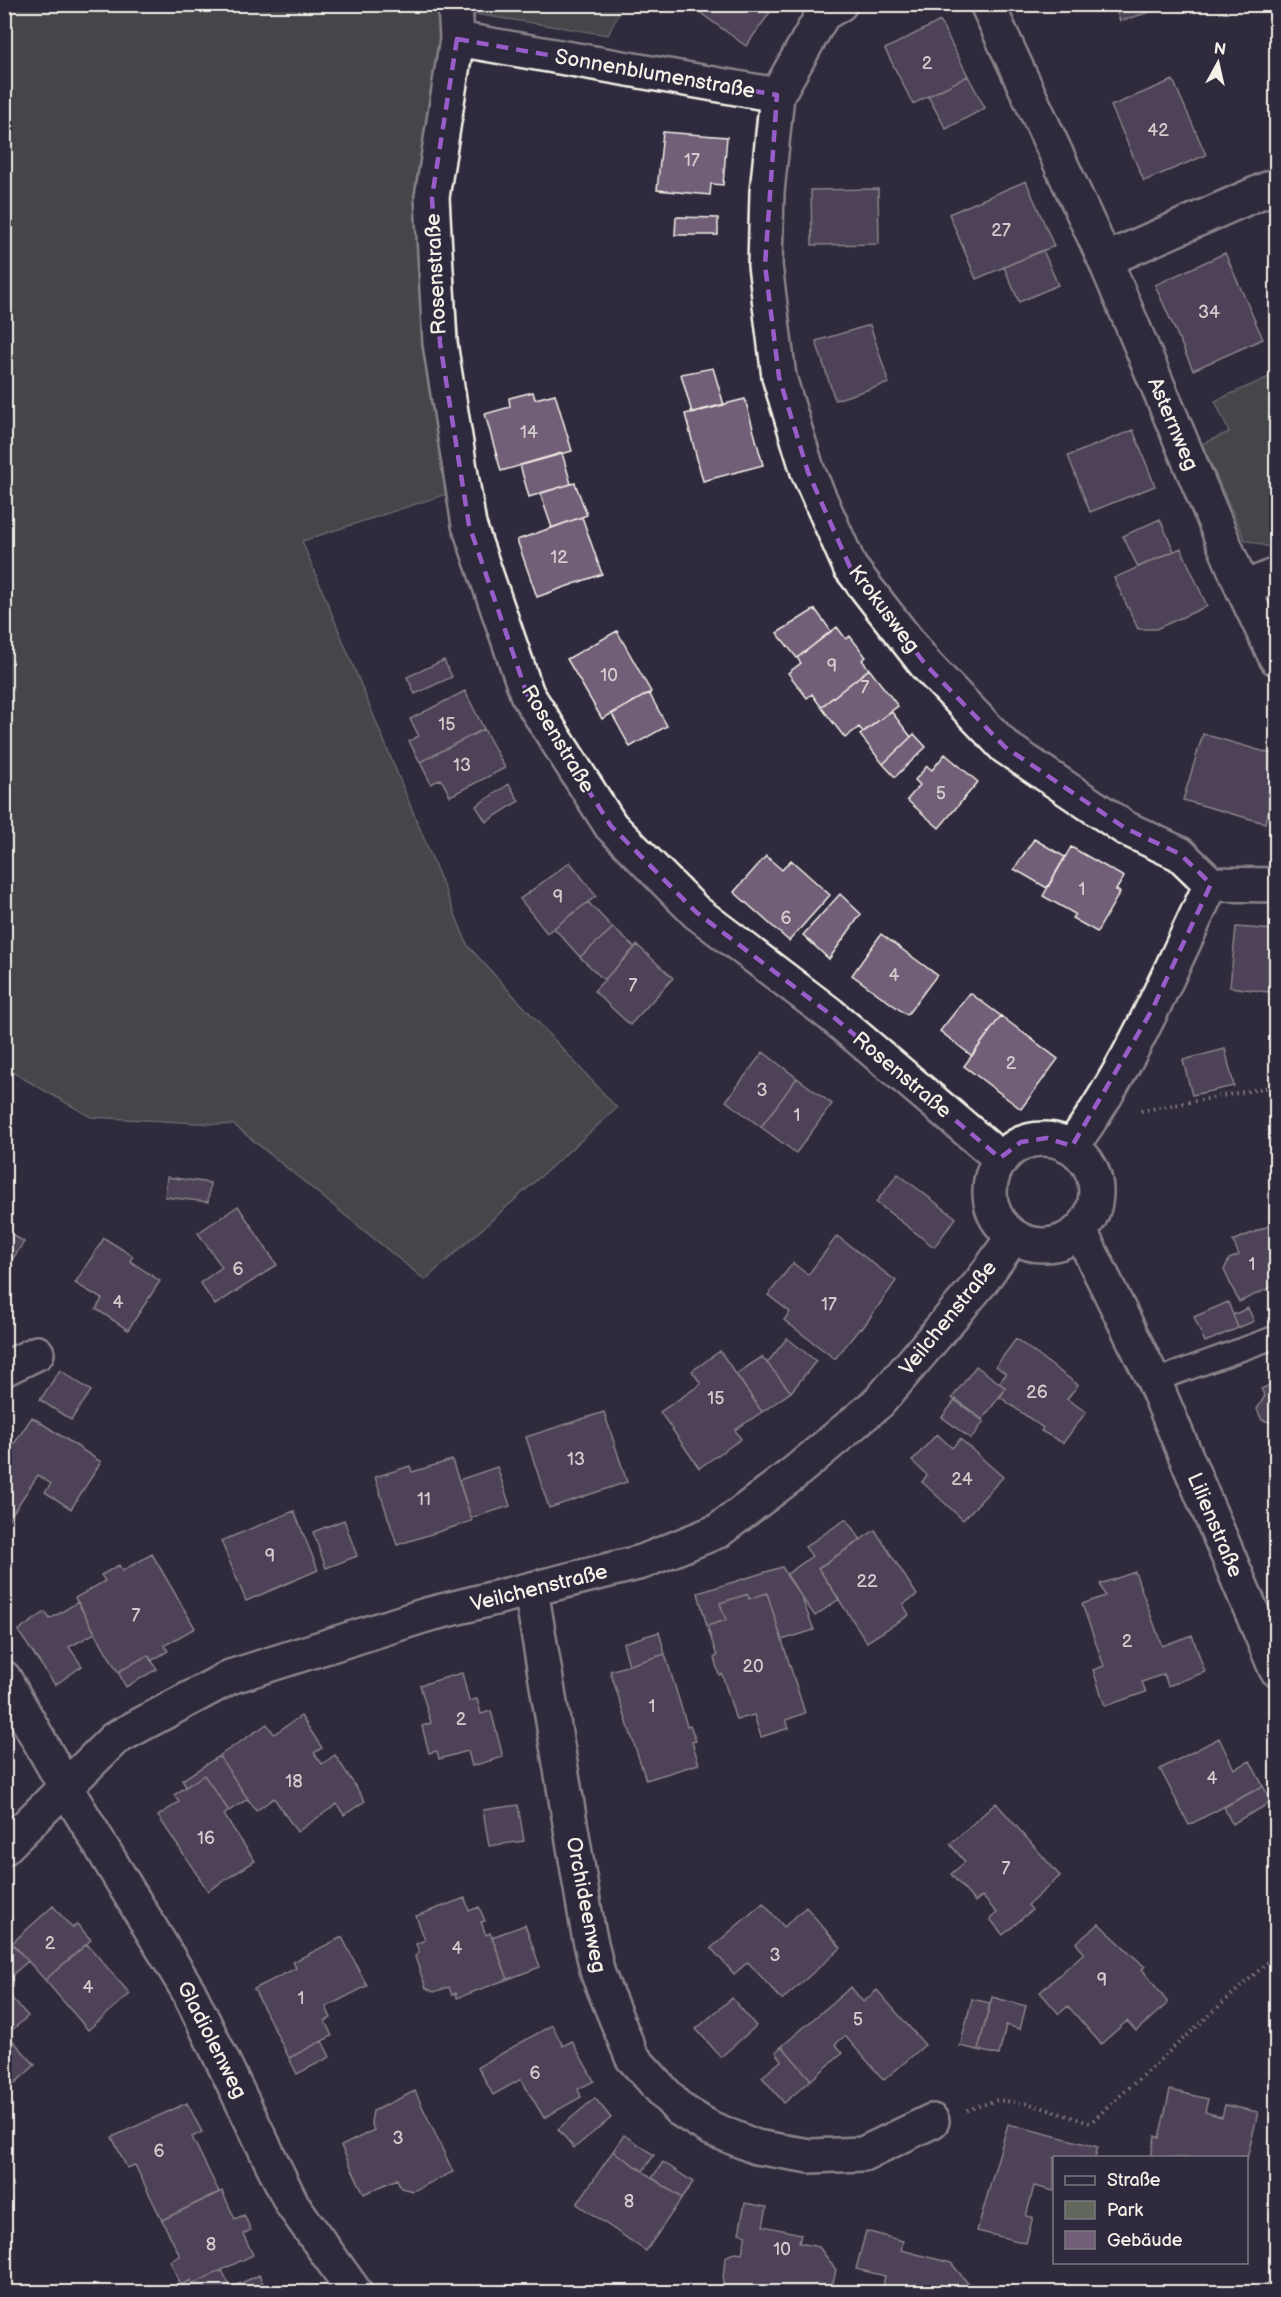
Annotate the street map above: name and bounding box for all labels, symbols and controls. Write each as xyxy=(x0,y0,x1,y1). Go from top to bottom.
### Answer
north arrow xyxy=(1188,33,1248,93)
text: N xyxy=(1213,39,1227,60)
street label: Sonnenblumenstraße xyxy=(553,44,757,104)
house number: 2 xyxy=(922,53,933,74)
house number: 42 xyxy=(1147,120,1169,141)
house number: 17 xyxy=(684,150,700,171)
street label: Rosenstraße xyxy=(420,213,452,335)
house number: 27 xyxy=(991,220,1011,241)
house number: 34 xyxy=(1198,302,1220,323)
street label: Asternweg xyxy=(1142,374,1204,474)
house number: 14 xyxy=(520,422,538,443)
house number: 12 xyxy=(550,547,568,568)
street label: Krokusweg xyxy=(843,560,925,658)
house number: 9 xyxy=(827,656,837,677)
house number: 10 xyxy=(600,665,618,686)
house number: 7 xyxy=(861,677,870,698)
street label: Rosenstraße xyxy=(516,680,600,798)
house number: 15 xyxy=(438,714,456,735)
house number: 13 xyxy=(453,755,471,776)
house number: 5 xyxy=(936,783,946,804)
house number: 1 xyxy=(1079,879,1085,900)
house number: 9 xyxy=(553,887,563,908)
house number: 6 xyxy=(781,908,792,929)
house number: 4 xyxy=(889,965,900,986)
house number: 7 xyxy=(629,975,638,996)
street label: Rosenstraße xyxy=(847,1026,957,1124)
house number: 2 xyxy=(1006,1053,1017,1074)
house number: 3 xyxy=(756,1080,768,1101)
house number: 1 xyxy=(794,1105,800,1126)
house number: 1 xyxy=(1249,1254,1255,1275)
street label: Veilchenstraße xyxy=(894,1256,1002,1380)
house number: 6 xyxy=(233,1259,244,1280)
house number: 4 xyxy=(113,1292,124,1313)
house number: 17 xyxy=(821,1294,837,1315)
house number: 26 xyxy=(1026,1382,1048,1403)
house number: 15 xyxy=(707,1388,725,1409)
house number: 13 xyxy=(567,1449,585,1470)
house number: 24 xyxy=(951,1469,973,1490)
street label: Lilienstraße xyxy=(1182,1469,1248,1581)
house number: 11 xyxy=(417,1489,431,1510)
house number: 9 xyxy=(265,1546,275,1567)
street label: Veilchenstraße xyxy=(468,1559,610,1617)
house number: 22 xyxy=(856,1571,878,1592)
house number: 7 xyxy=(132,1605,141,1626)
house number: 2 xyxy=(1122,1631,1133,1652)
house number: 20 xyxy=(742,1656,764,1677)
house number: 1 xyxy=(649,1696,655,1717)
house number: 2 xyxy=(456,1709,467,1730)
house number: 4 xyxy=(1207,1768,1218,1789)
house number: 18 xyxy=(285,1771,303,1792)
house number: 16 xyxy=(197,1828,215,1849)
street label: Orchideenweg xyxy=(561,1835,611,1975)
house number: 7 xyxy=(1002,1858,1011,1879)
house number: 2 xyxy=(45,1933,56,1954)
house number: 4 xyxy=(452,1938,463,1959)
house number: 3 xyxy=(769,1945,781,1966)
house number: 9 xyxy=(1097,1970,1107,1991)
house number: 4 xyxy=(83,1977,94,1998)
street label: Gladiolenweg xyxy=(172,1977,252,2103)
house number: 1 xyxy=(298,1988,304,2009)
house number: 5 xyxy=(853,2009,863,2030)
house number: 6 xyxy=(530,2063,541,2084)
house number: 3 xyxy=(392,2128,404,2149)
house number: 6 xyxy=(154,2141,165,2162)
legend xyxy=(1053,2156,1248,2264)
text: Straße xyxy=(1107,2170,1161,2191)
house number: 8 xyxy=(624,2191,634,2212)
text: Park xyxy=(1107,2200,1143,2221)
text: Gebäude xyxy=(1107,2230,1183,2251)
house number: 8 xyxy=(206,2234,216,2255)
house number: 10 xyxy=(773,2239,791,2260)

